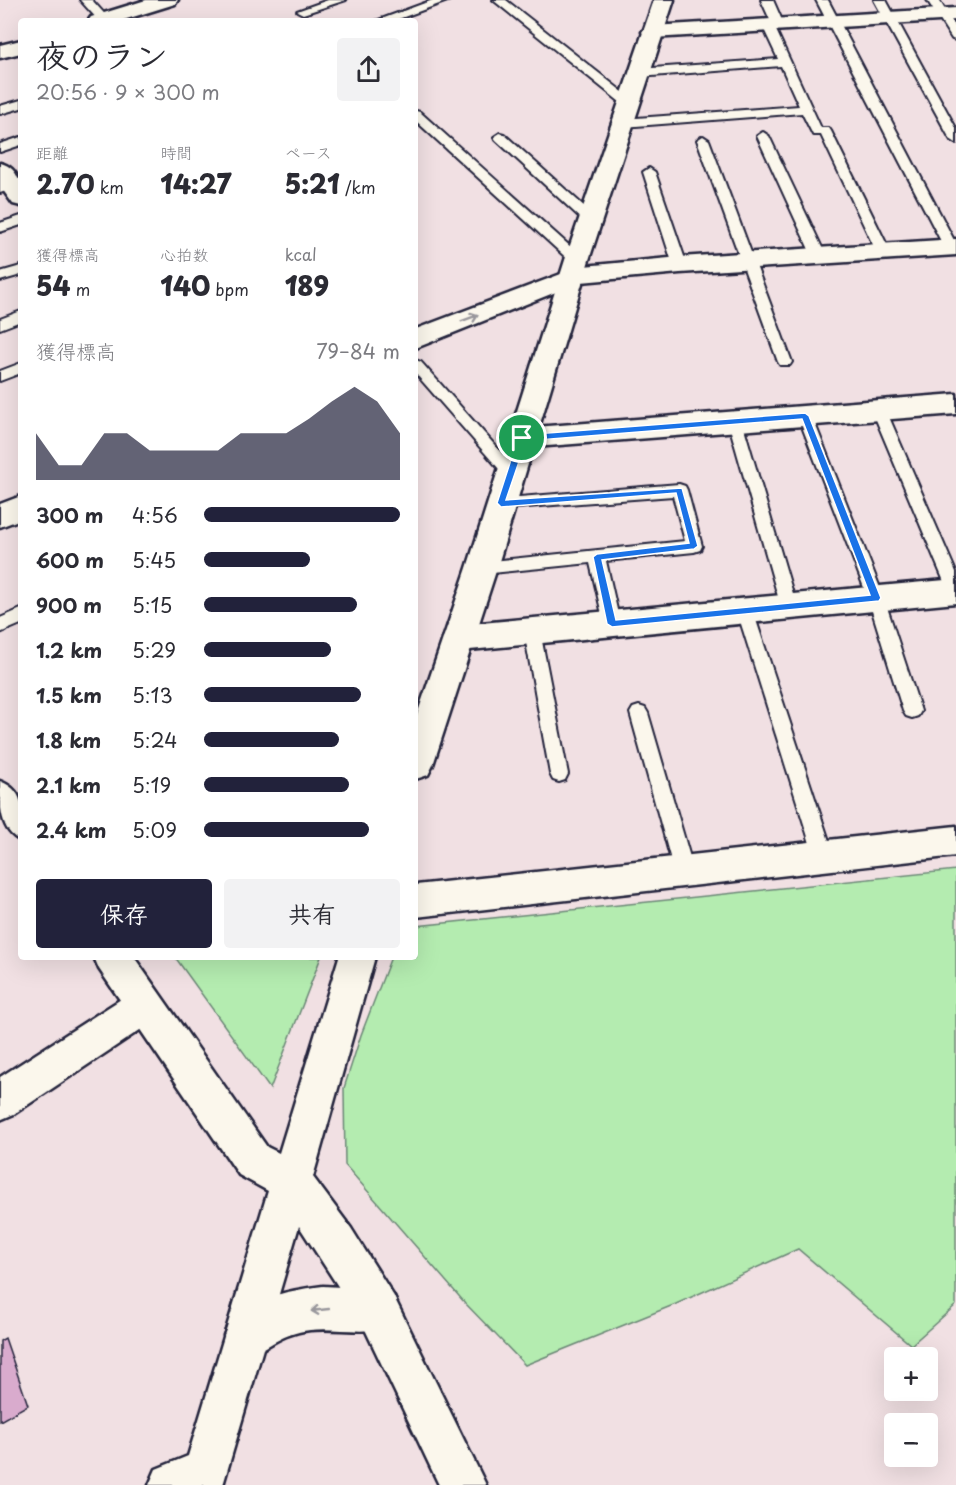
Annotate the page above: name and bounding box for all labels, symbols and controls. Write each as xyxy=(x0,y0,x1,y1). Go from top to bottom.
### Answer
text: 夜のラン xyxy=(36,29,168,79)
button: share xyxy=(337,38,400,101)
text: 20:56 · 9 × 300 m xyxy=(36,77,220,107)
text: 距離 xyxy=(36,140,68,164)
text: 時間 xyxy=(160,140,192,164)
text: ペース xyxy=(285,140,332,164)
text: 2.70 xyxy=(36,164,95,203)
text: 14:27 xyxy=(160,164,232,203)
text: 5:21 xyxy=(285,164,340,203)
text: km xyxy=(95,175,124,199)
text: /km xyxy=(340,175,376,199)
text: 獲得標高 xyxy=(36,242,100,266)
text: 心拍数 xyxy=(160,242,208,266)
text: kcal xyxy=(285,242,317,266)
text: 54 xyxy=(36,266,70,305)
text: 140 xyxy=(160,266,210,305)
text: 189 xyxy=(285,266,329,305)
text: m xyxy=(70,277,90,301)
text: bpm xyxy=(210,277,249,301)
one-way arrow xyxy=(460,312,479,323)
text: 獲得標高 xyxy=(36,336,116,366)
text: 79–84 m xyxy=(316,336,400,366)
pin xyxy=(496,412,547,463)
icon: arrive xyxy=(505,421,538,454)
text: 300 m xyxy=(36,500,104,530)
text: 4:56 xyxy=(132,500,178,530)
text: 600 m xyxy=(36,545,104,575)
text: 5:45 xyxy=(132,545,176,575)
text: 900 m xyxy=(36,590,102,620)
text: 5:15 xyxy=(132,590,172,620)
text: 1.2 km xyxy=(36,635,102,665)
text: 5:29 xyxy=(132,635,176,665)
text: 1.5 km xyxy=(36,680,102,710)
text: 5:13 xyxy=(132,680,173,710)
text: 1.8 km xyxy=(36,725,101,755)
text: 5:24 xyxy=(132,725,177,755)
text: 2.1 km xyxy=(36,770,101,800)
text: 5:19 xyxy=(132,770,171,800)
text: 2.4 km xyxy=(36,815,106,845)
text: 5:09 xyxy=(132,815,177,845)
button: 保存 xyxy=(36,879,212,948)
button: 共有 xyxy=(224,879,400,948)
one-way arrow xyxy=(310,1304,330,1315)
map controls xyxy=(884,1347,938,1467)
button: + xyxy=(884,1347,938,1401)
button: − xyxy=(884,1413,938,1467)

